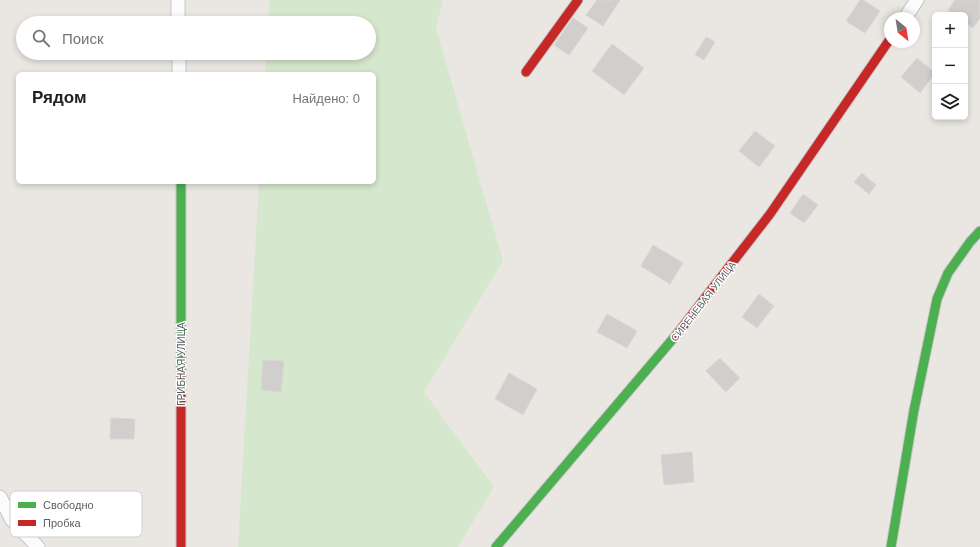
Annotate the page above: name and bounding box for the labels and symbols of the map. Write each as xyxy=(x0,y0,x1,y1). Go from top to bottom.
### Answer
north arrow xyxy=(884,12,920,48)
street label: СИРЕНЕВАЯ УЛИЦА xyxy=(669,259,738,344)
street label: ГРИБНАЯ УЛИЦА xyxy=(176,322,187,406)
legend xyxy=(10,491,142,537)
text: Свободно xyxy=(43,499,94,511)
text: Пробка xyxy=(43,517,81,529)

